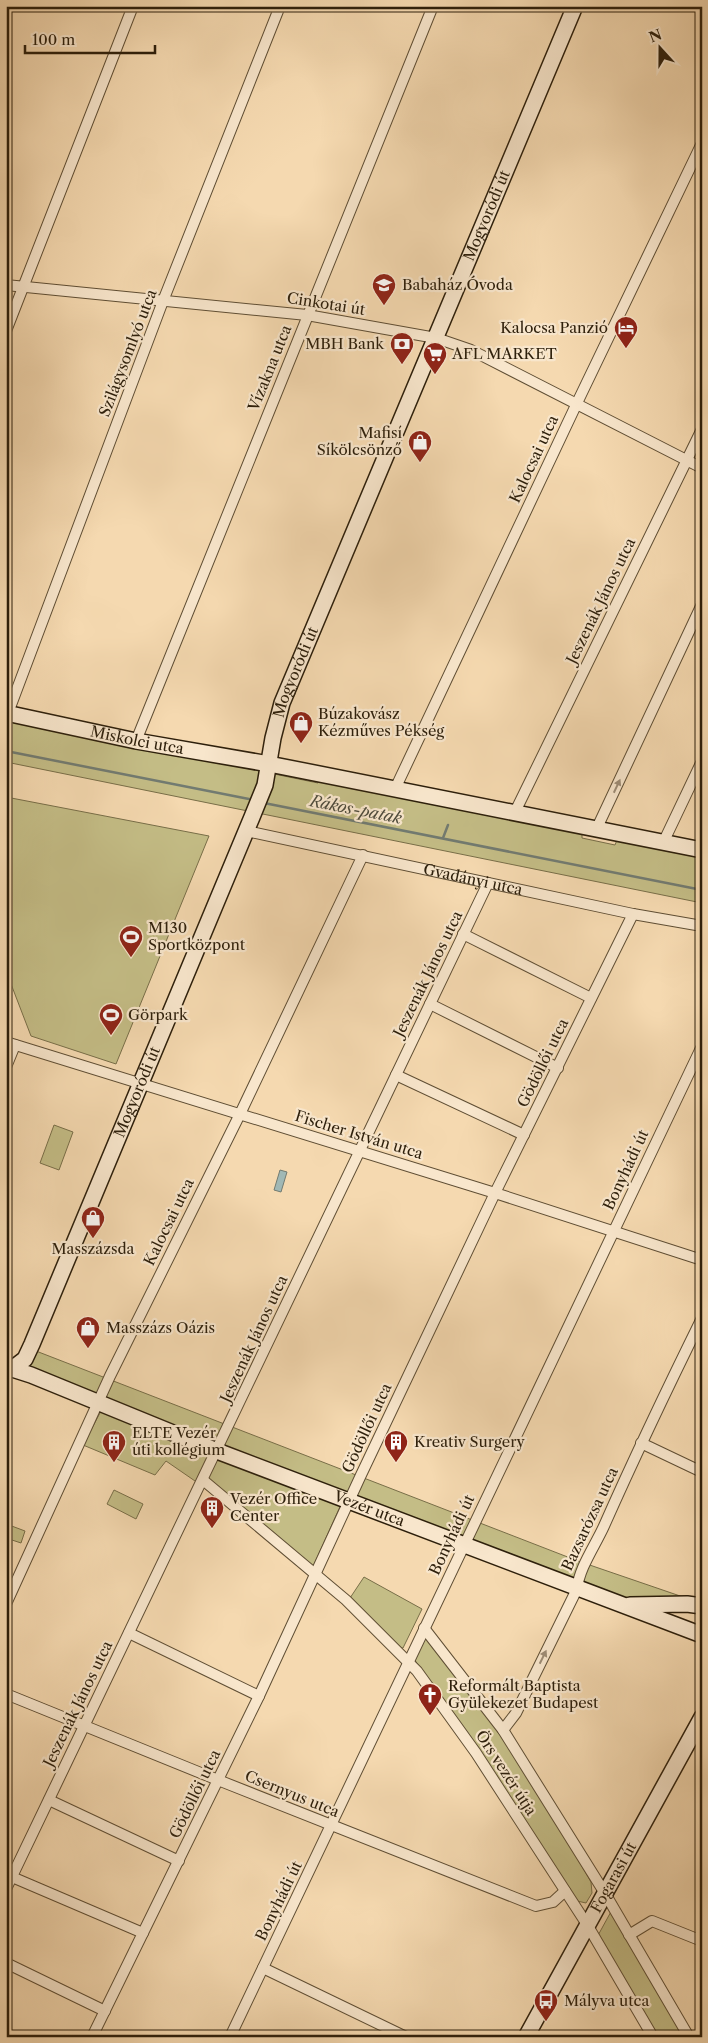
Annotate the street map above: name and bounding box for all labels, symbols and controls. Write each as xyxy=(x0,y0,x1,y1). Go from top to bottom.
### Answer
scale bar xyxy=(25,22,155,54)
north arrow xyxy=(636,22,686,72)
text: N xyxy=(646,25,664,46)
text: 100 m xyxy=(32,30,75,49)
street label: Mogyoródi út xyxy=(459,167,514,264)
school or university icon: Babaház Óvoda xyxy=(371,272,397,306)
place label: Babaház Óvoda xyxy=(402,275,513,294)
street label: Szilágysomlyó utca xyxy=(94,286,161,419)
street label: Cinkotai út xyxy=(286,288,367,319)
hotel icon: Kalocsa Panzió xyxy=(613,315,639,349)
place label: Kalocsa Panzió xyxy=(500,318,608,337)
street label: Vízakna utca xyxy=(243,322,295,414)
bank icon: MBH Bank xyxy=(389,331,415,365)
place label: MBH Bank xyxy=(305,334,385,353)
supermarket icon: AFL MARKET xyxy=(422,341,448,375)
place label: AFL MARKET xyxy=(451,344,557,363)
street label: Kalocsai utca xyxy=(505,412,562,506)
place label: Mafisí Síkölcsönző xyxy=(317,423,402,459)
shop icon: Mafisí Síkölcsönző xyxy=(407,429,433,463)
street label: Jeszenák János utca xyxy=(561,534,639,669)
street label: Mogyoródi út xyxy=(269,623,322,719)
place label: Búzakovász Kézműves Pékség xyxy=(318,704,444,740)
shop icon: Búzakovász Kézműves Pékség xyxy=(288,710,314,744)
street label: Miskolci utca xyxy=(89,721,186,758)
one-way arrow xyxy=(612,778,621,793)
water label: Rákos-patak xyxy=(306,790,404,828)
street label: Gvadányi utca xyxy=(422,859,524,899)
street label: Jeszenák János utca xyxy=(388,907,466,1042)
place label: M130 Sportközpont xyxy=(148,918,246,954)
sports icon: M130 Sportközpont xyxy=(118,924,144,958)
sports icon: Görpark xyxy=(98,1002,124,1036)
place label: Görpark xyxy=(128,1005,189,1024)
street label: Gödöllői utca xyxy=(513,1015,572,1110)
street label: Mogyoródi út xyxy=(109,1043,164,1140)
street label: Fischer István utca xyxy=(293,1106,426,1163)
street label: Bonyhádi út xyxy=(599,1126,653,1213)
street label: Kalocsai utca xyxy=(139,1175,198,1268)
shop icon: Masszázsda xyxy=(80,1205,106,1239)
place label: Masszázsda xyxy=(52,1239,135,1258)
street label: Jeszenák János utca xyxy=(215,1272,291,1407)
shop icon: Masszázs Oázis xyxy=(75,1315,101,1349)
place label: Masszázs Oázis xyxy=(106,1318,215,1337)
street label: Gödöllői utca xyxy=(338,1380,396,1476)
place label: ELTE Vezér úti kollégium xyxy=(132,1423,225,1459)
building icon: ELTE Vezér úti kollégium xyxy=(101,1429,127,1463)
building icon: Kreativ Surgery xyxy=(383,1429,409,1463)
place label: Kreativ Surgery xyxy=(414,1432,525,1451)
street label: Bazsarózsa utca xyxy=(557,1464,622,1574)
street label: Vezér utca xyxy=(330,1486,408,1530)
place label: Vezér Office Center xyxy=(229,1489,317,1525)
street label: Bonyhádi út xyxy=(425,1491,479,1578)
building icon: Vezér Office Center xyxy=(199,1495,225,1529)
street label: Jeszenák János utca xyxy=(38,1637,116,1772)
one-way arrow xyxy=(540,1650,548,1664)
place label: Reformált Baptista Gyülekezet Budapest xyxy=(448,1676,599,1712)
church icon: Reformált Baptista Gyülekezet Budapest xyxy=(417,1682,443,1716)
street label: Örs vezér útja xyxy=(472,1727,541,1819)
street label: Gödöllői utca xyxy=(165,1746,224,1841)
street label: Csernyus utca xyxy=(242,1766,342,1821)
street label: Fogarasi út xyxy=(586,1838,641,1916)
street label: Bonyhádi út xyxy=(251,1857,306,1944)
bus stop icon: Mályva utca xyxy=(533,1988,559,2022)
place label: Mályva utca xyxy=(564,1991,649,2010)

